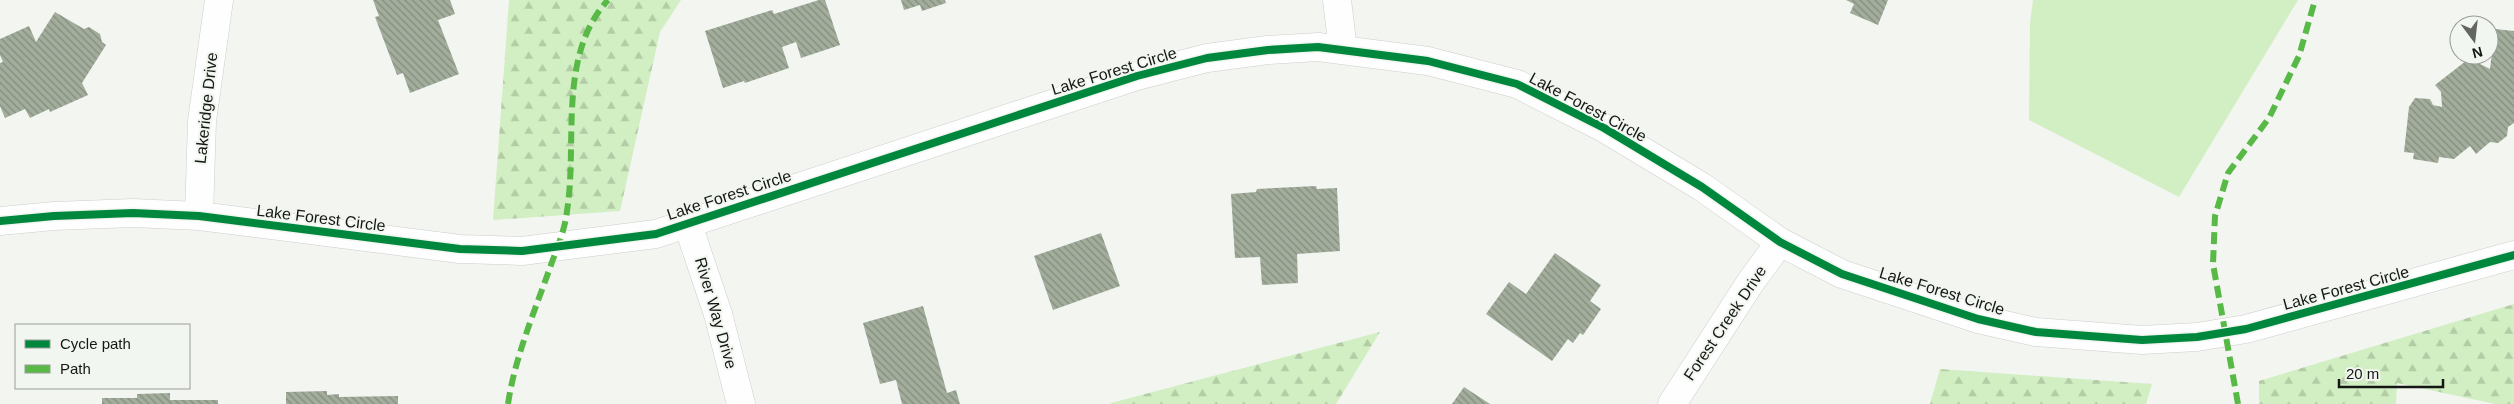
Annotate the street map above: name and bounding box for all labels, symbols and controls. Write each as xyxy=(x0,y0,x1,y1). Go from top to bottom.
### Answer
north arrow xyxy=(2449,15,2499,65)
street label: Lake Forest Circle xyxy=(1049,44,1179,98)
text: N xyxy=(2470,44,2484,62)
street label: Lakeridge Drive xyxy=(192,51,220,165)
street label: Lake Forest Circle xyxy=(1527,69,1649,145)
street label: Lake Forest Circle xyxy=(665,167,793,223)
street label: Lake Forest Circle xyxy=(256,202,387,234)
street label: River Way Drive xyxy=(692,255,740,371)
street label: Forest Creek Drive xyxy=(1680,263,1770,383)
street label: Lake Forest Circle xyxy=(2281,263,2411,313)
street label: Lake Forest Circle xyxy=(1877,264,2007,318)
legend xyxy=(15,324,190,389)
text: Cycle path xyxy=(60,335,131,352)
scale bar xyxy=(2339,356,2443,388)
text: Path xyxy=(60,360,91,377)
text: 20 m xyxy=(2346,365,2379,382)

